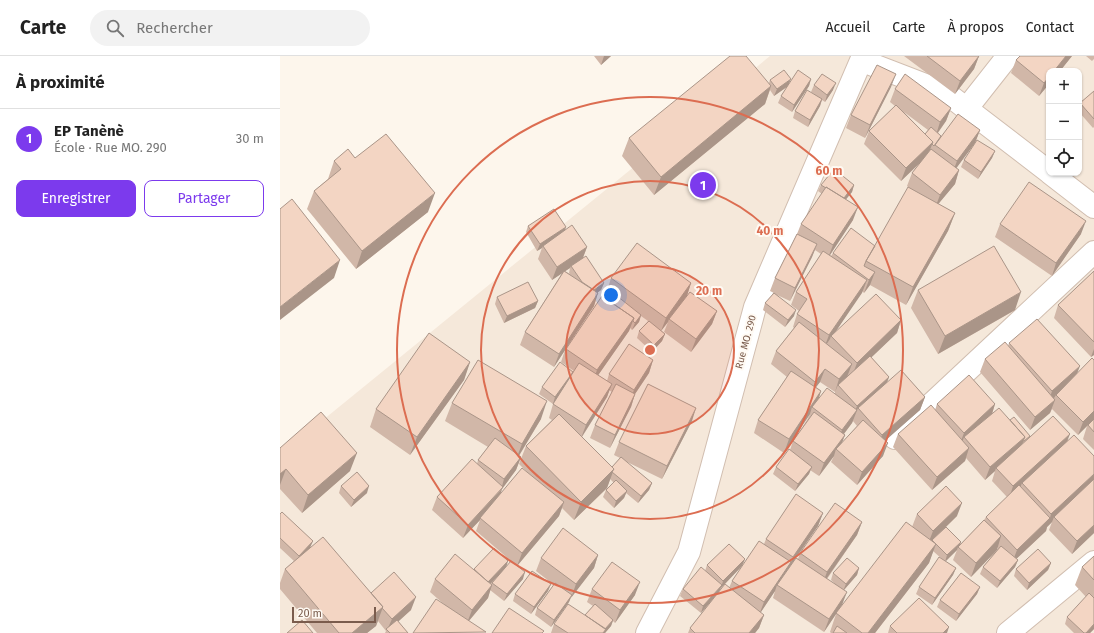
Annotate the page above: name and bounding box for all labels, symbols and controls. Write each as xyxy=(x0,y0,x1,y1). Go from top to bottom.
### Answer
search box xyxy=(90,10,370,46)
text: Carte xyxy=(20,16,66,39)
icon: search xyxy=(104,17,126,39)
text: Rechercher xyxy=(136,19,213,37)
text: Accueil xyxy=(825,19,870,36)
text: Carte xyxy=(892,19,925,36)
text: À propos xyxy=(947,19,1004,36)
text: Contact xyxy=(1026,19,1074,36)
map controls xyxy=(1046,68,1082,176)
button: + xyxy=(1046,68,1082,104)
text: À proximité xyxy=(16,72,105,93)
button: − xyxy=(1046,104,1082,140)
text: EP Tanènè xyxy=(54,122,124,140)
text: 1 xyxy=(26,131,32,146)
text: 30 m xyxy=(236,131,264,146)
text: École · Rue MO. 290 xyxy=(54,140,167,155)
button: locate xyxy=(1046,140,1082,176)
text: 60 m xyxy=(816,164,842,178)
pin: 1 xyxy=(690,170,716,200)
button: Enregistrer xyxy=(16,180,136,217)
button: Partager xyxy=(144,180,264,217)
text: 40 m xyxy=(757,224,783,238)
text: 20 m xyxy=(696,284,722,298)
your location xyxy=(601,285,621,305)
street label: Rue MO. 290 xyxy=(733,313,759,370)
centre of rings xyxy=(643,343,657,357)
scale bar xyxy=(292,605,376,624)
text: 20 m xyxy=(298,607,322,620)

